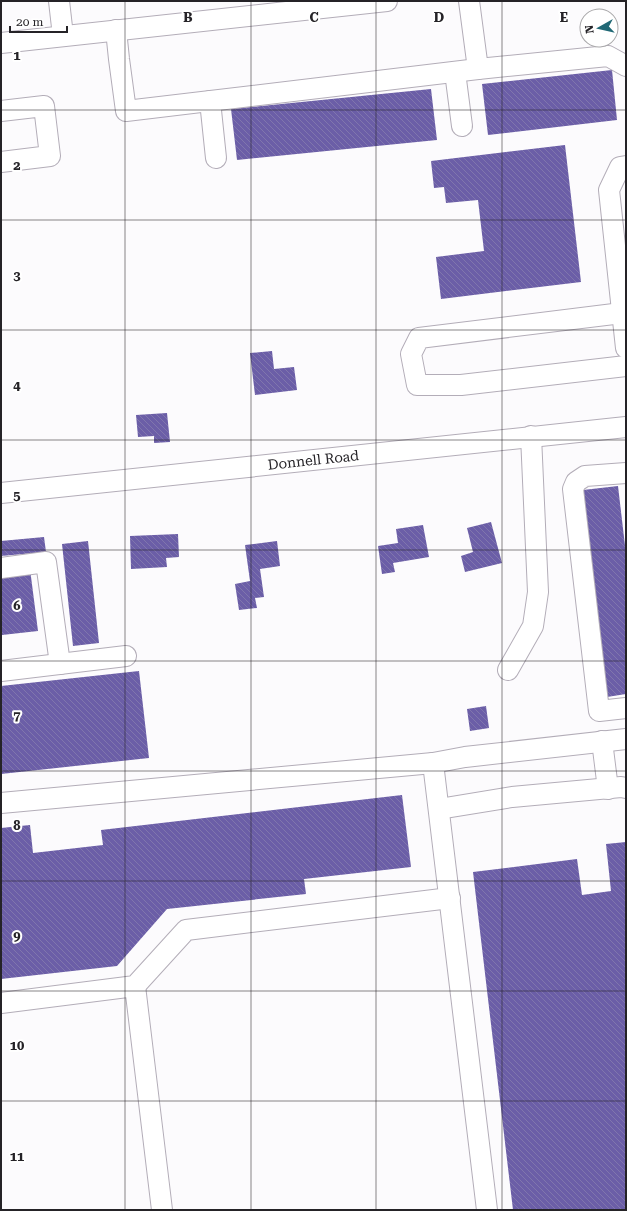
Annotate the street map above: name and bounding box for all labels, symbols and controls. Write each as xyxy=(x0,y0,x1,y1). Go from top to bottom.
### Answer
scale bar xyxy=(10,8,67,34)
north arrow xyxy=(579,8,619,48)
text: B xyxy=(183,10,193,25)
text: C xyxy=(309,10,319,25)
text: D xyxy=(434,10,444,25)
text: E xyxy=(560,10,568,25)
text: 20 m xyxy=(16,15,43,29)
text: N xyxy=(582,24,597,34)
text: 1 xyxy=(13,48,21,63)
text: 2 xyxy=(13,158,21,173)
text: 3 xyxy=(13,268,21,283)
text: 4 xyxy=(13,378,21,393)
street label: Donnell Road xyxy=(267,447,360,473)
text: 5 xyxy=(13,488,21,503)
text: 6 xyxy=(13,598,21,613)
text: 7 xyxy=(13,708,21,723)
text: 8 xyxy=(13,818,21,833)
text: 9 xyxy=(13,928,21,943)
text: 10 xyxy=(10,1038,24,1053)
text: 11 xyxy=(10,1149,24,1164)

